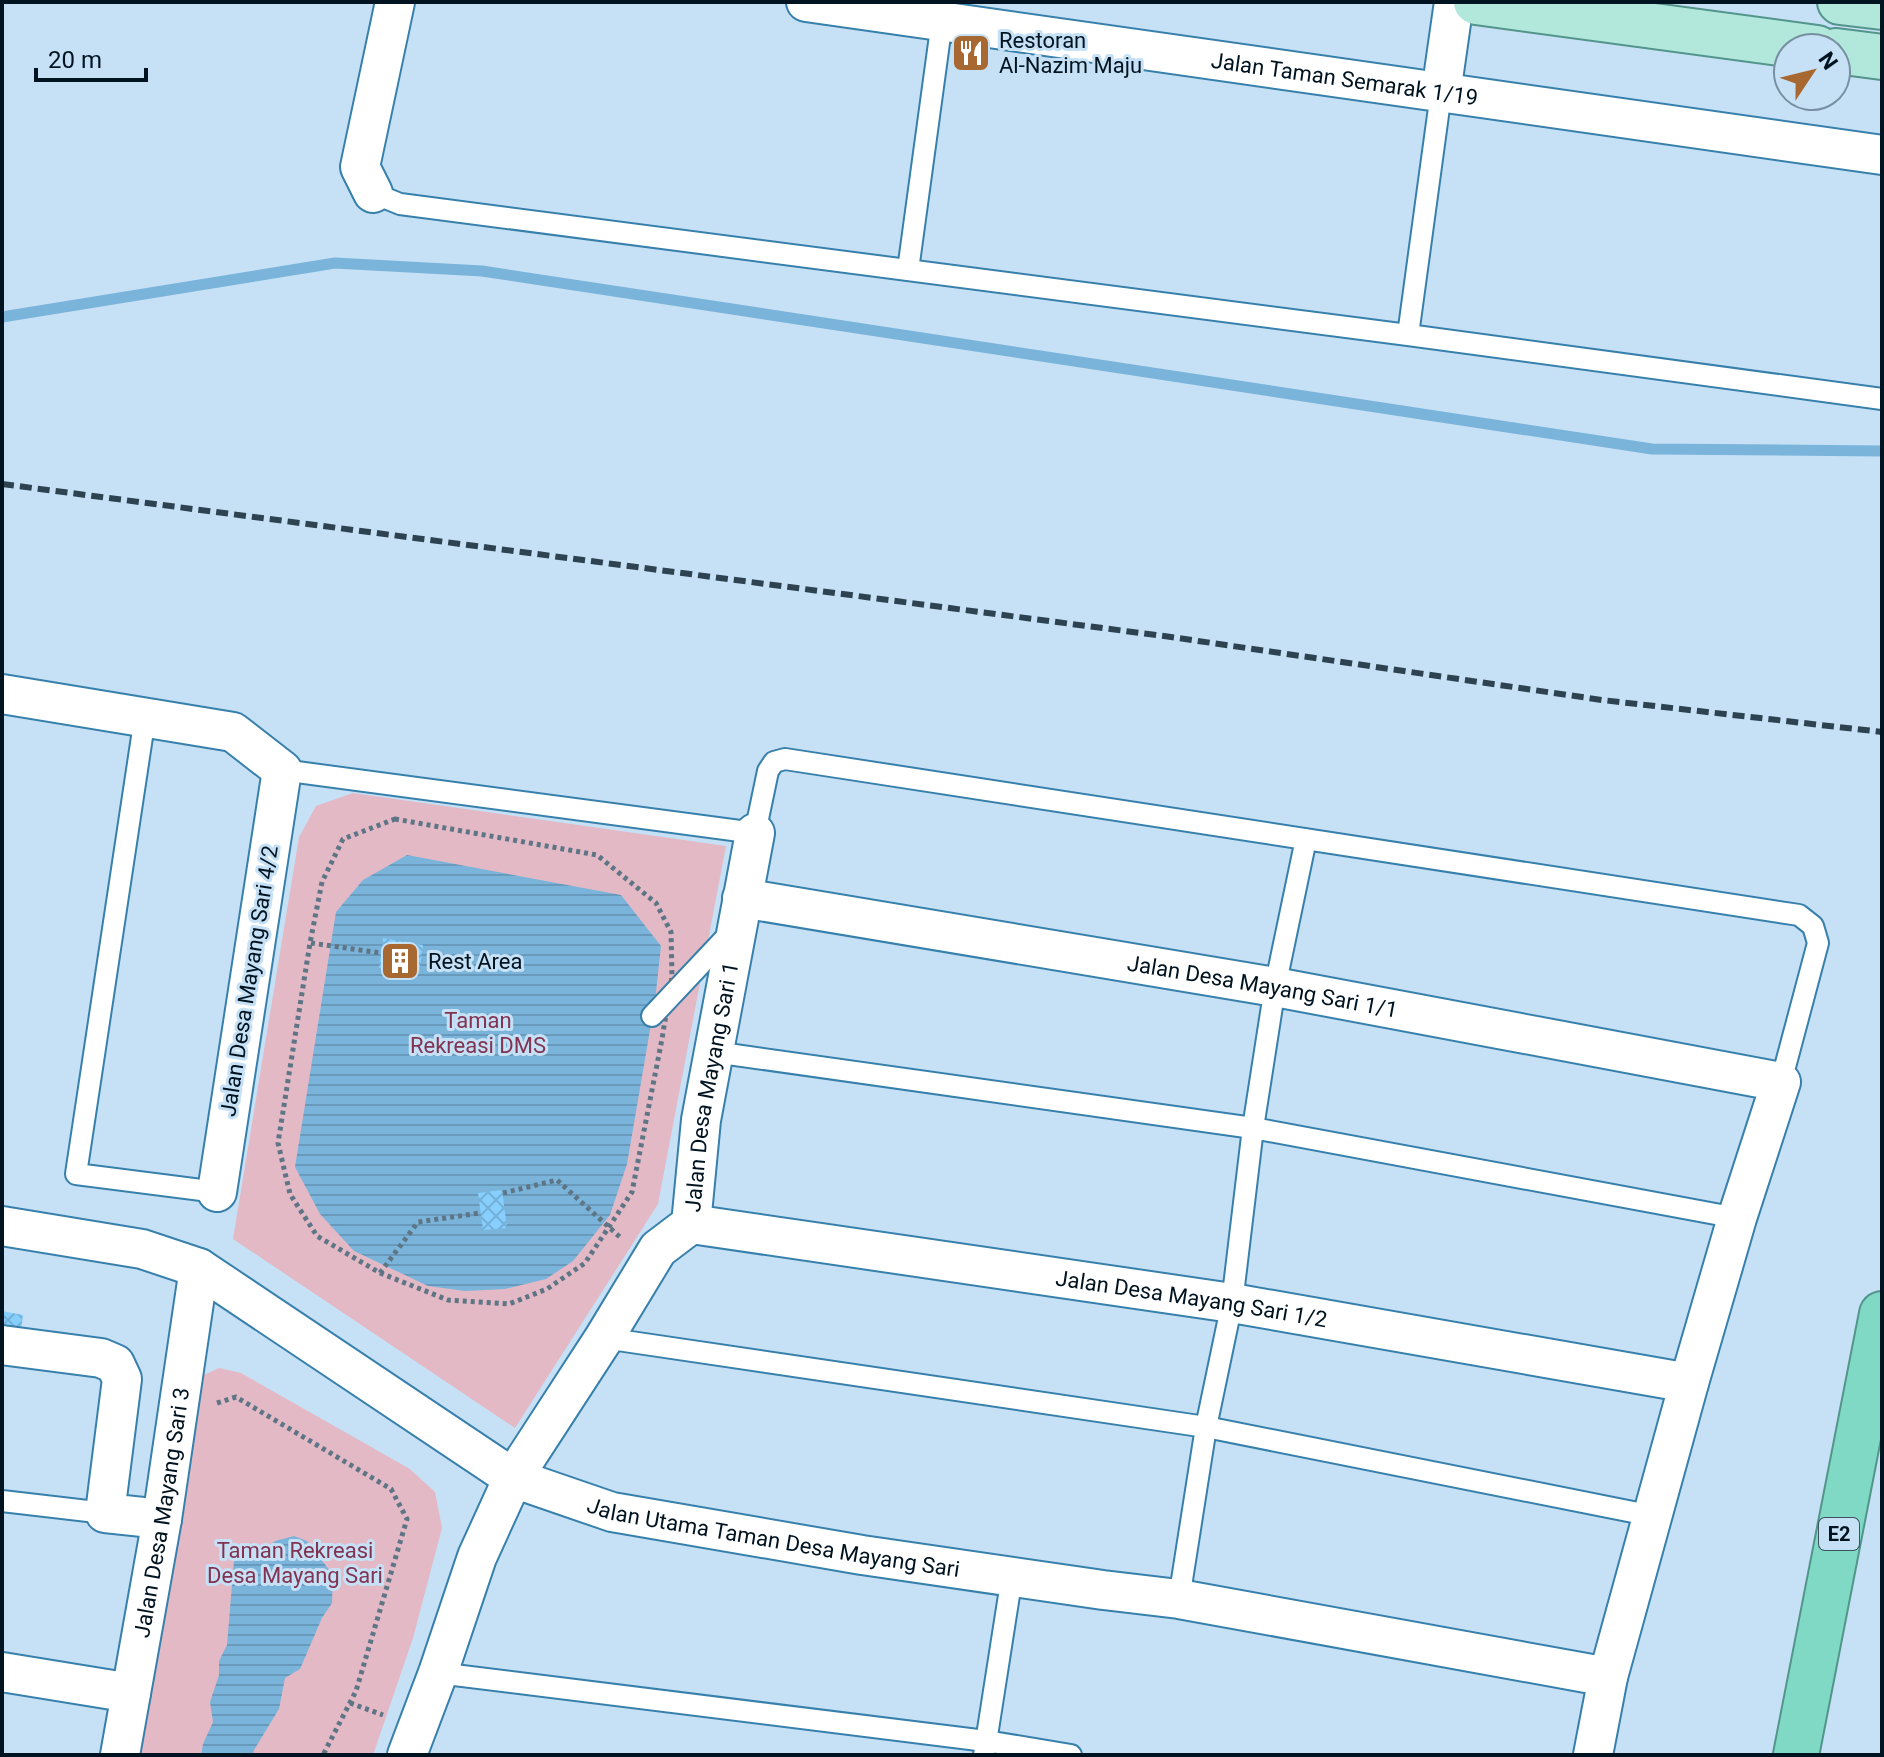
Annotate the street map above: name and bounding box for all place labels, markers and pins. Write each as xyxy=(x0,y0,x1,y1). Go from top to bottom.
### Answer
place label: Restoran Al-Nazim Maju xyxy=(999,28,1142,78)
restaurant icon: Restoran Al-Nazim Maju xyxy=(950,32,992,74)
building icon: Rest Area xyxy=(379,940,421,982)
place label: Rest Area xyxy=(428,949,522,974)

